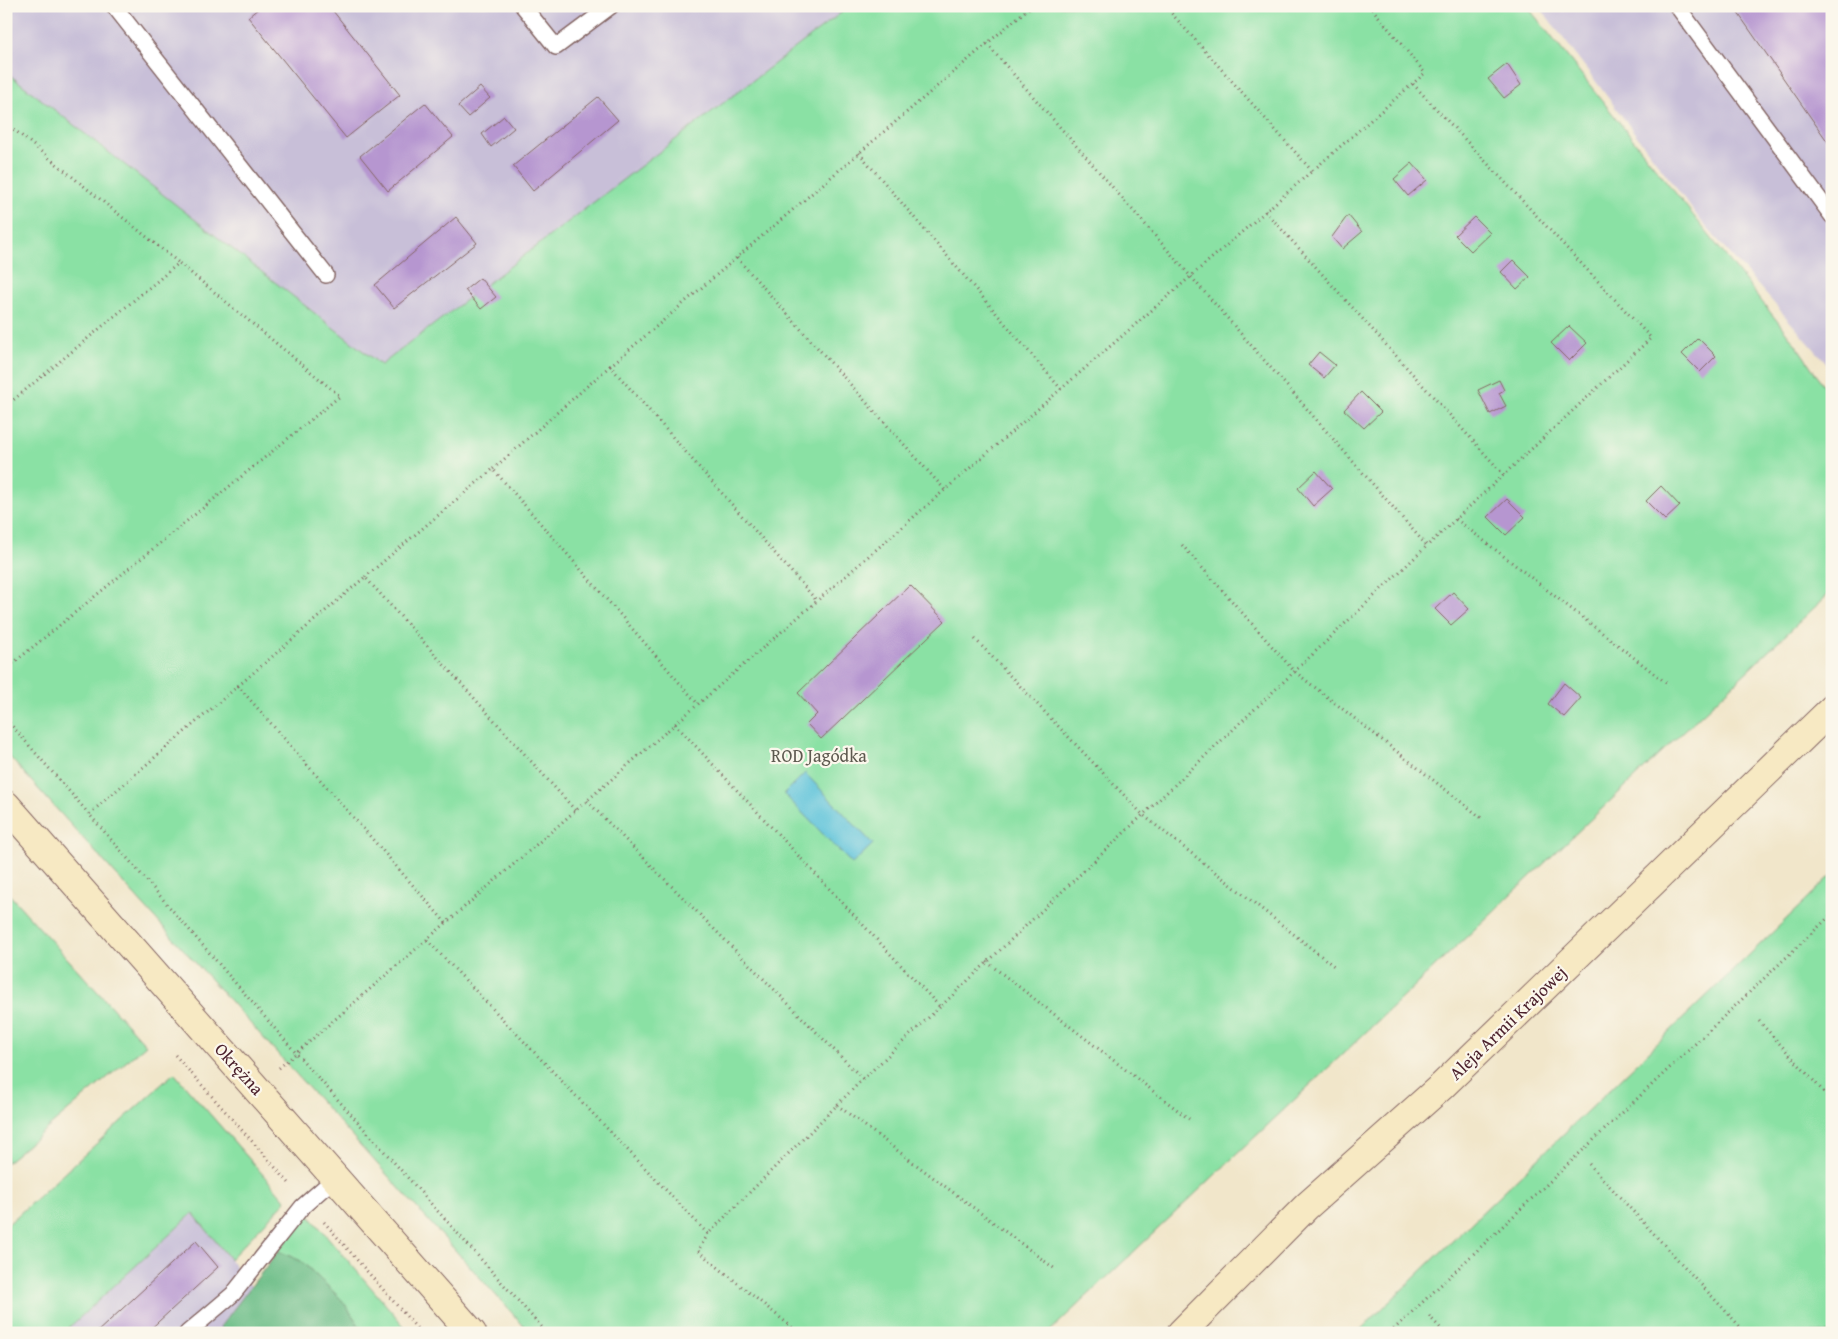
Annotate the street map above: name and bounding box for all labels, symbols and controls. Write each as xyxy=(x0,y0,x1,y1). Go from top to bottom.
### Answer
park label: ROD Jagódka xyxy=(771,742,867,769)
street label: Aleja Armii Krajowej xyxy=(1443,959,1573,1086)
street label: Okrężna xyxy=(208,1036,271,1101)

